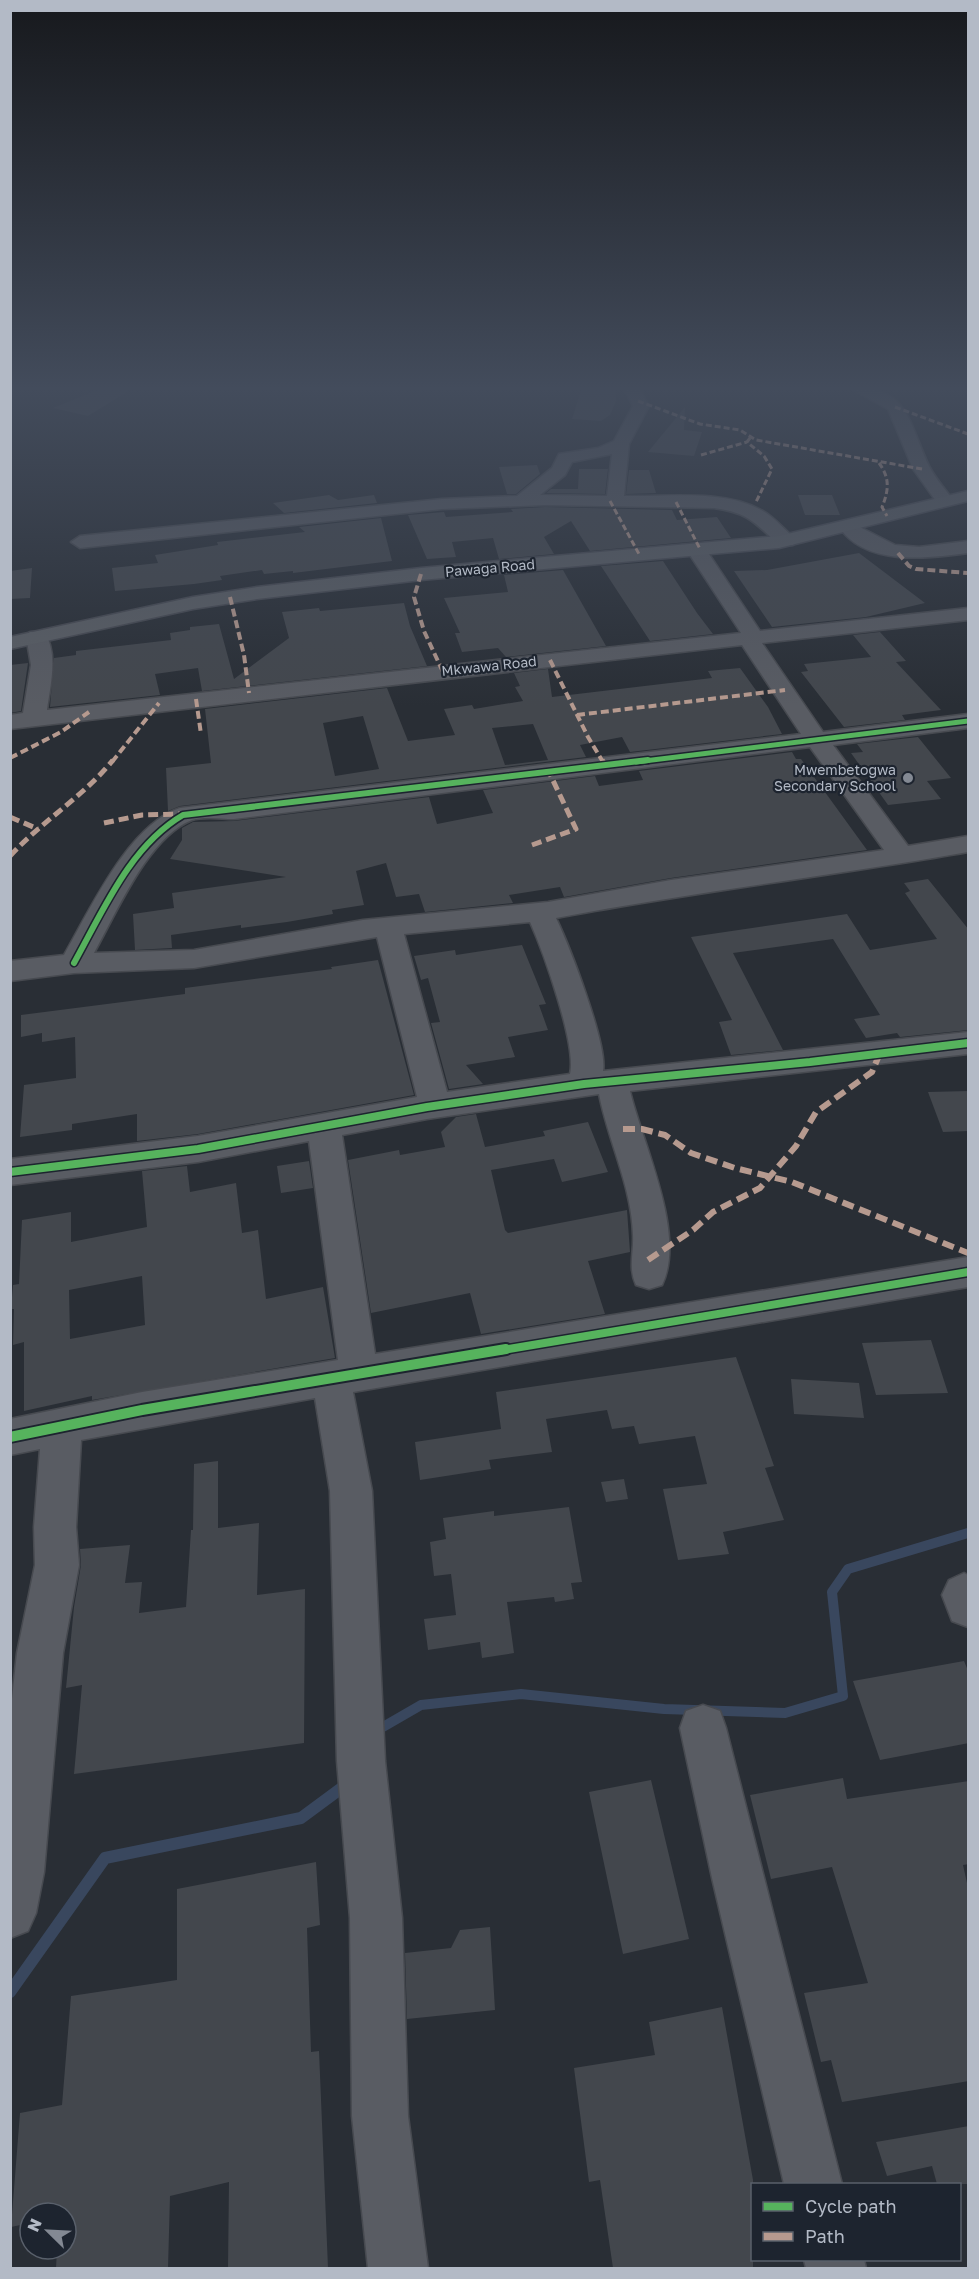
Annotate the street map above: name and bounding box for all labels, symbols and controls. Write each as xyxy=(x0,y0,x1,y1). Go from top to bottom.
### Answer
street label: Pawaga Road xyxy=(444,555,536,580)
street label: Mkwawa Road xyxy=(440,652,537,679)
place label: Mwembetogwa Secondary School xyxy=(774,761,896,794)
marker: Mwembetogwa Secondary School xyxy=(901,771,915,785)
legend xyxy=(751,2183,961,2261)
text: Cycle path xyxy=(805,2195,897,2217)
north arrow xyxy=(18,2201,78,2261)
text: N xyxy=(23,2215,46,2235)
text: Path xyxy=(805,2225,845,2247)

